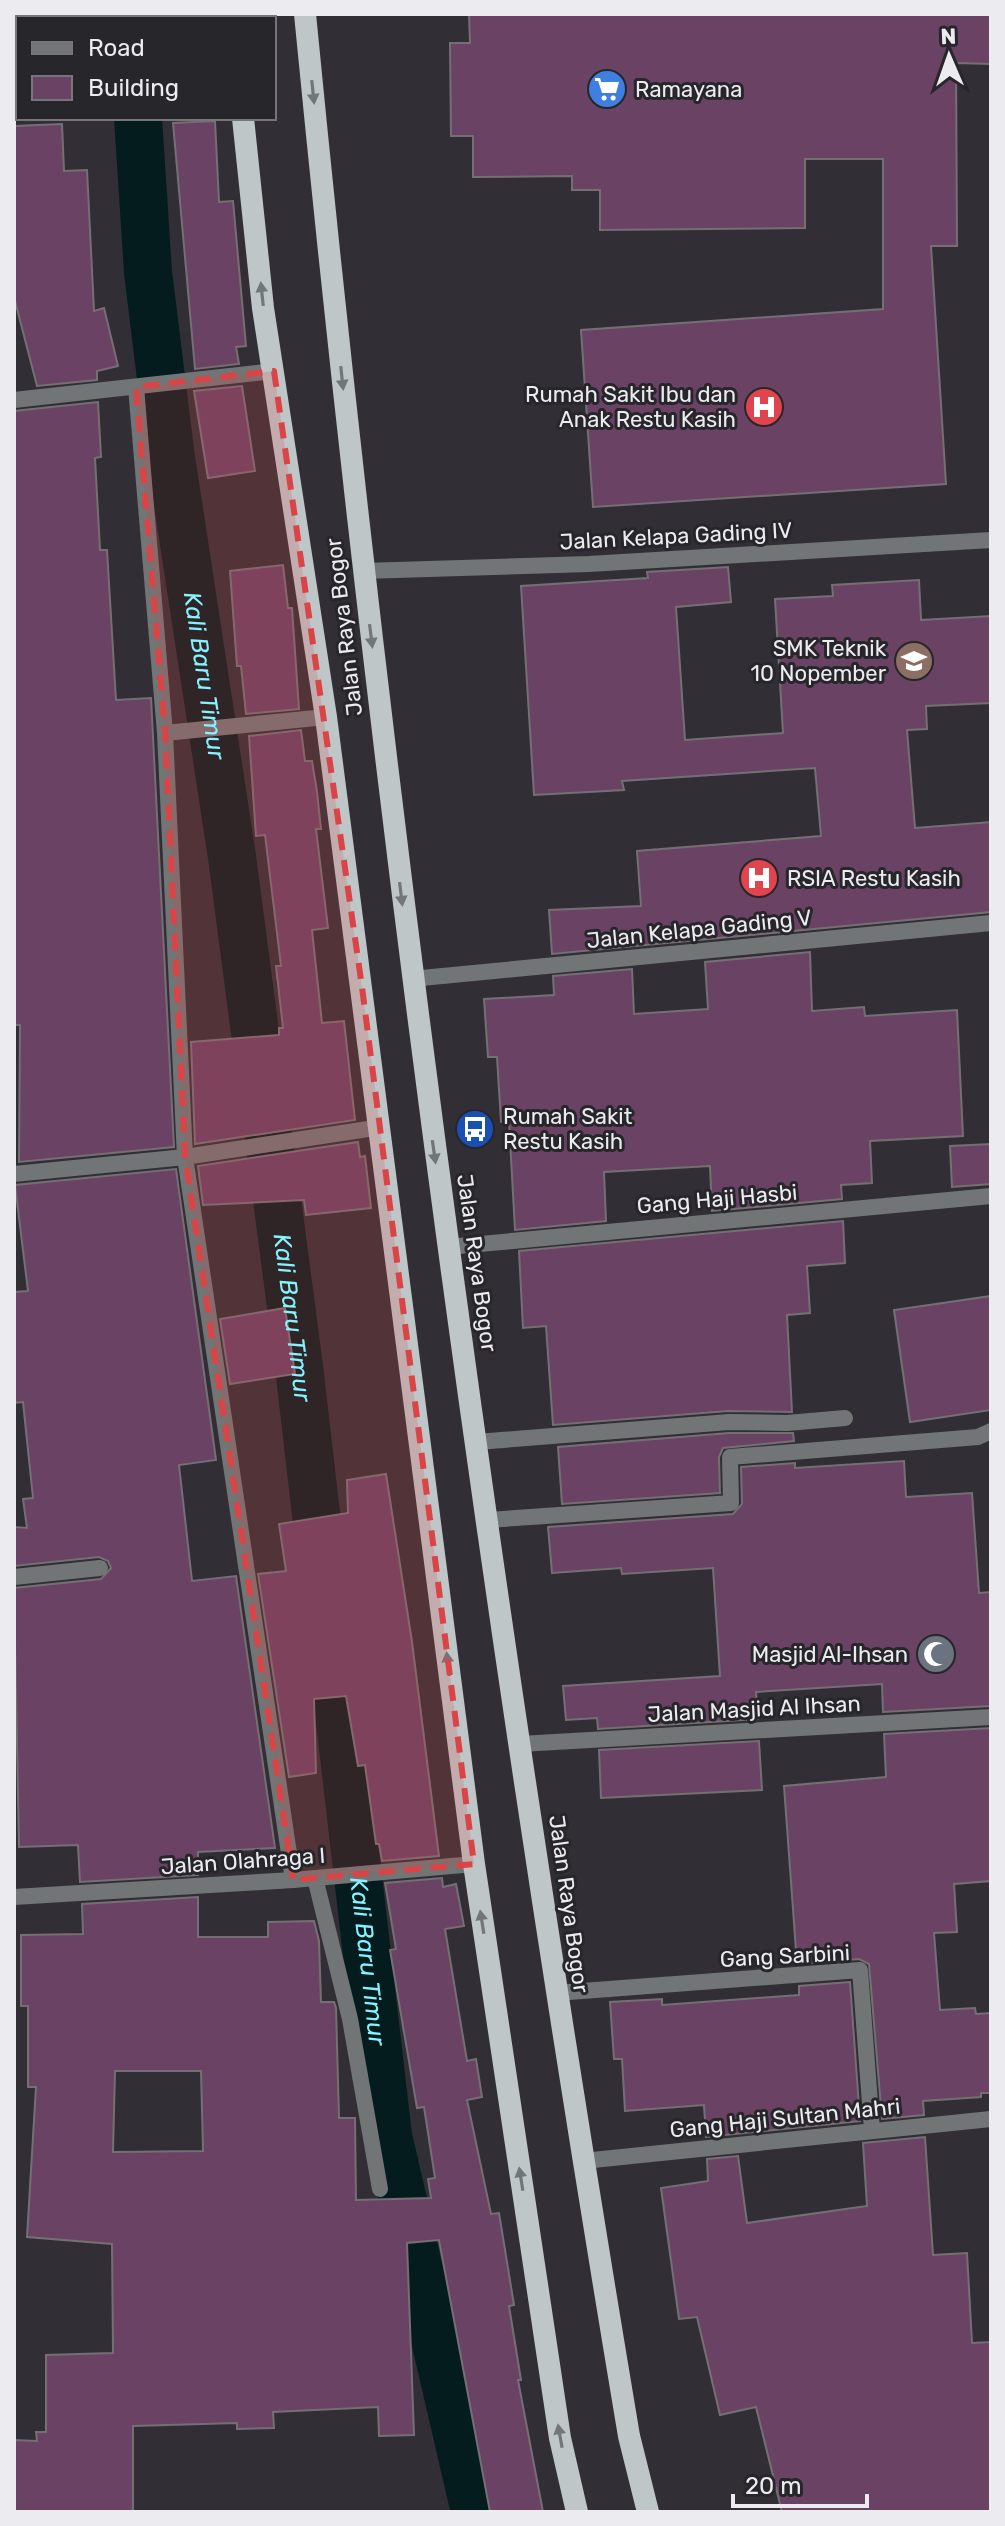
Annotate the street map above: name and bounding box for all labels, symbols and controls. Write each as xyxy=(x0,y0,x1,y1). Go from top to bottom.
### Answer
legend xyxy=(16,16,276,120)
north arrow xyxy=(909,16,989,96)
text: N xyxy=(940,23,957,50)
text: Road xyxy=(88,34,145,62)
supermarket icon: Ramayana xyxy=(586,68,628,110)
text: Building xyxy=(88,74,179,102)
place label: Ramayana xyxy=(635,76,742,103)
one-way arrow xyxy=(306,80,319,105)
one-way arrow xyxy=(255,281,268,306)
one-way arrow xyxy=(335,366,348,391)
place label: Rumah Sakit Ibu dan Anak Restu Kasih xyxy=(525,381,736,433)
hospital icon: Rumah Sakit Ibu dan Anak Restu Kasih xyxy=(743,386,785,428)
street label: Jalan Kelapa Gading IV xyxy=(559,516,793,556)
street label: Jalan Raya Bogor xyxy=(320,536,368,718)
water label: Kali Baru Timur xyxy=(178,590,231,762)
one-way arrow xyxy=(365,624,378,649)
place label: SMK Teknik 10 Nopember xyxy=(751,635,887,687)
school or university icon: SMK Teknik 10 Nopember xyxy=(893,640,935,682)
hospital icon: RSIA Restu Kasih xyxy=(738,857,780,899)
place label: RSIA Restu Kasih xyxy=(787,865,961,892)
one-way arrow xyxy=(395,882,408,907)
street label: Jalan Kelapa Gading V xyxy=(585,904,813,954)
place label: Rumah Sakit Restu Kasih xyxy=(503,1103,633,1155)
bus stop icon: Rumah Sakit Restu Kasih xyxy=(454,1108,496,1150)
one-way arrow xyxy=(428,1140,441,1165)
street label: Jalan Raya Bogor xyxy=(451,1172,503,1354)
street label: Gang Haji Hasbi xyxy=(636,1179,798,1219)
water label: Kali Baru Timur xyxy=(268,1232,317,1404)
mosque icon: Masjid Al-Ihsan xyxy=(915,1633,957,1675)
place label: Masjid Al-Ihsan xyxy=(752,1641,908,1668)
one-way arrow xyxy=(442,1651,455,1676)
street label: Jalan Masjid Al Ihsan xyxy=(647,1690,861,1728)
street label: Jalan Raya Bogor xyxy=(543,1813,595,1995)
street label: Jalan Olahraga I xyxy=(160,1842,326,1880)
water label: Kali Baru Timur xyxy=(344,1876,392,2048)
one-way arrow xyxy=(475,1909,488,1934)
street label: Gang Sarbini xyxy=(719,1939,851,1973)
street label: Gang Haji Sultan Mahri xyxy=(668,2092,902,2144)
one-way arrow xyxy=(514,2166,527,2191)
one-way arrow xyxy=(554,2423,566,2448)
scale bar xyxy=(733,2458,867,2508)
text: 20 m xyxy=(745,2472,802,2500)

